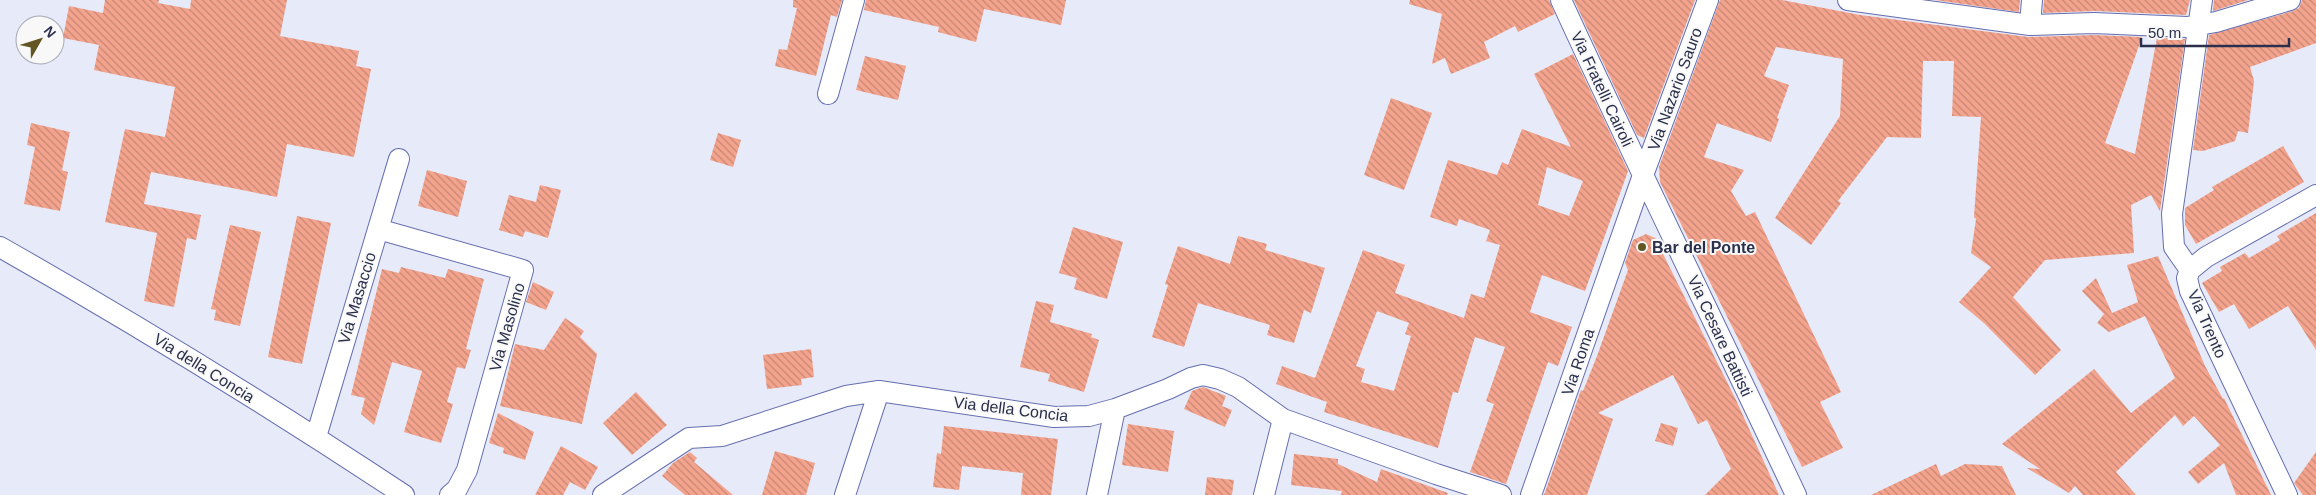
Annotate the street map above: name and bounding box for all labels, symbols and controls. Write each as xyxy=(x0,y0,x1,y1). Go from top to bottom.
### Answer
north arrow xyxy=(15,15,65,65)
scale bar xyxy=(2141,15,2288,47)
text: N xyxy=(41,23,60,41)
text: 50 m xyxy=(2148,24,2181,41)
street label: Via Nazario Sauro xyxy=(1645,25,1705,153)
street label: Via Fratelli Cairoli xyxy=(1568,29,1636,149)
place label: Bar del Ponte xyxy=(1652,239,1755,256)
marker: Bar del Ponte xyxy=(1636,241,1648,253)
street label: Via Masaccio xyxy=(335,250,379,346)
street label: Via Cesare Battisti xyxy=(1685,273,1755,399)
street label: Via Masolino xyxy=(486,281,528,373)
street label: Via Trento xyxy=(2184,287,2230,361)
street label: Via Roma xyxy=(1559,326,1597,398)
street label: Via della Concia xyxy=(151,330,257,406)
street label: Via della Concia xyxy=(953,394,1069,424)

